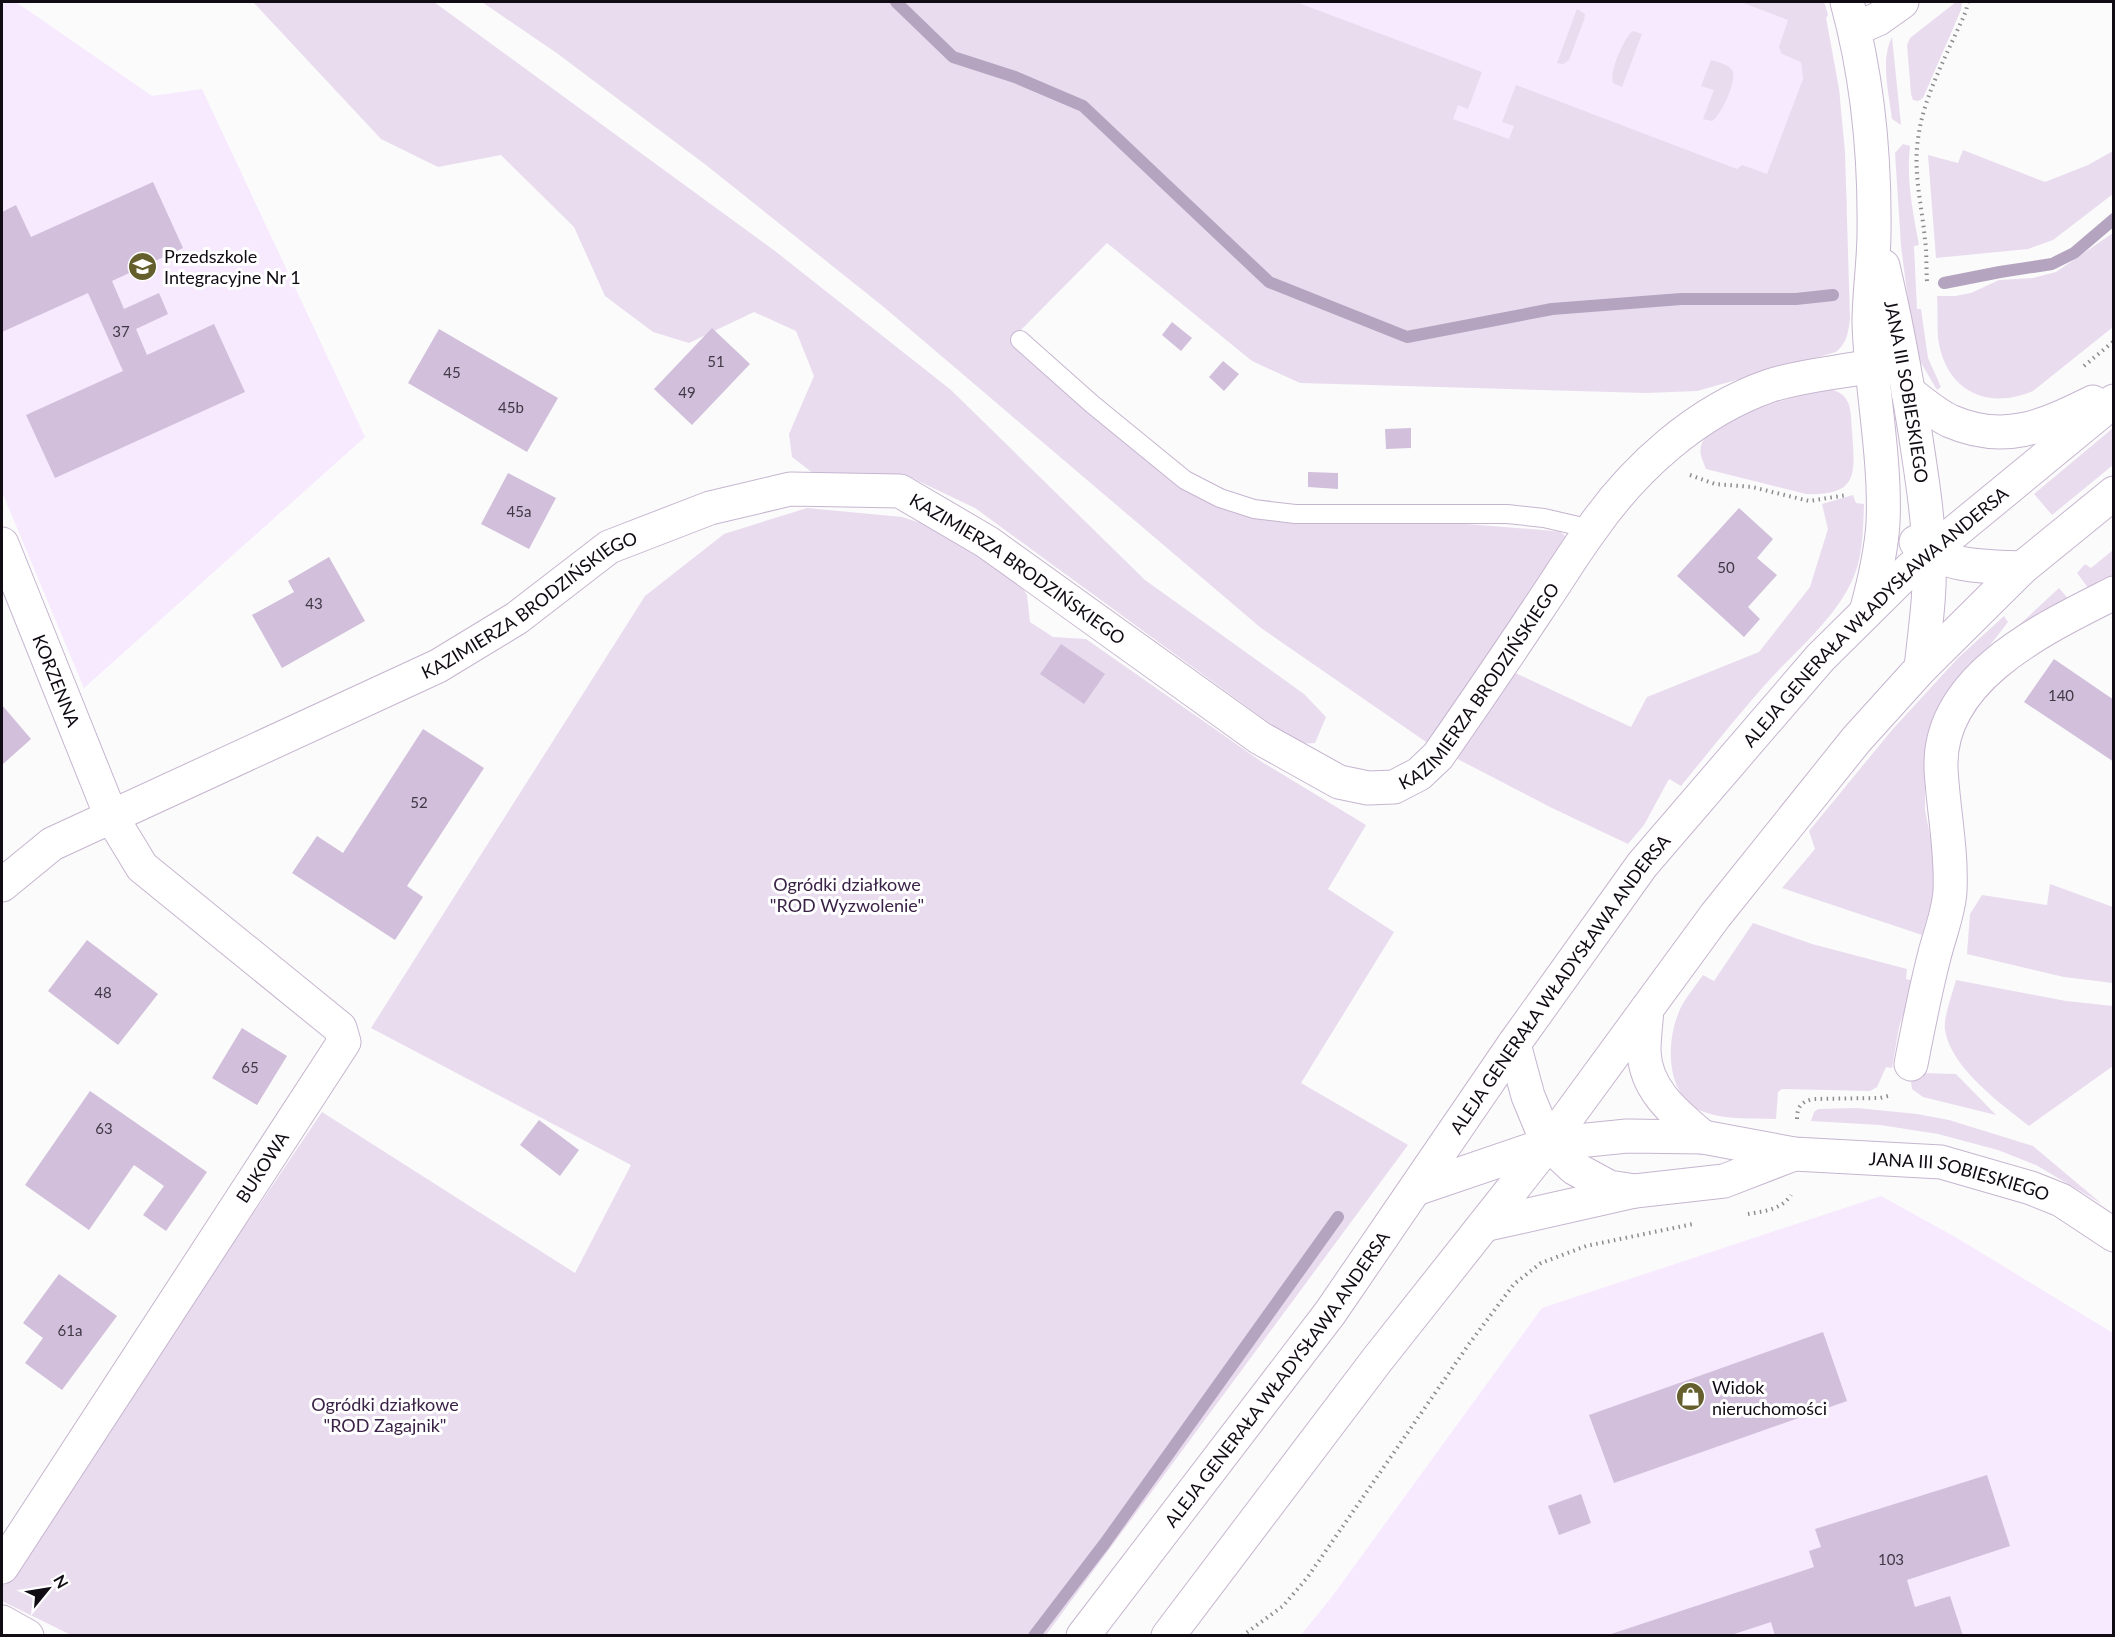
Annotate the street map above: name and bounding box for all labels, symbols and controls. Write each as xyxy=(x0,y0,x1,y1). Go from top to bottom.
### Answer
place label: Przedszkole Integracyjne Nr 1 xyxy=(164,245,301,288)
school or university icon: Przedszkole Integracyjne Nr 1 xyxy=(127,250,159,282)
street label: JANA III SOBIESKIEGO xyxy=(1880,298,1933,484)
house number: 37 xyxy=(112,322,130,340)
house number: 51 xyxy=(707,352,725,370)
house number: 45 xyxy=(443,363,461,381)
house number: 49 xyxy=(678,383,696,401)
house number: 45b xyxy=(498,398,524,416)
street label: ALEJA GENERAŁA WŁADYSŁAWA ANDERSA xyxy=(1738,481,2013,751)
street label: KAZIMIERZA BRODZIŃSKIEGO xyxy=(906,488,1130,649)
house number: 45a xyxy=(507,502,531,520)
street label: KAZIMIERZA BRODZIŃSKIEGO xyxy=(418,526,640,683)
house number: 50 xyxy=(1717,558,1735,576)
street label: KAZIMIERZA BRODZIŃSKIEGO xyxy=(1395,578,1564,794)
house number: 43 xyxy=(305,594,323,612)
street label: KORZENNA xyxy=(28,631,85,731)
house number: 140 xyxy=(2048,686,2074,704)
house number: 52 xyxy=(410,793,428,811)
street label: ALEJA GENERAŁA WŁADYSŁAWA ANDERSA xyxy=(1445,829,1675,1138)
park label: Ogródki działkowe "ROD Wyzwolenie" xyxy=(770,873,924,916)
house number: 48 xyxy=(94,983,112,1001)
house number: 65 xyxy=(241,1058,259,1076)
house number: 63 xyxy=(95,1119,113,1137)
street label: BUKOWA xyxy=(231,1127,294,1207)
street label: JANA III SOBIESKIEGO xyxy=(1868,1147,2053,1205)
street label: ALEJA GENERAŁA WŁADYSŁAWA ANDERSA xyxy=(1159,1226,1394,1531)
house number: 61a xyxy=(58,1321,82,1339)
place label: Widok nieruchomości xyxy=(1712,1376,1827,1419)
shop icon: Widok nieruchomości xyxy=(1675,1381,1707,1413)
park label: Ogródki działkowe "ROD Zagajnik" xyxy=(311,1393,459,1436)
house number: 103 xyxy=(1878,1550,1904,1568)
north arrow xyxy=(18,1559,78,1619)
text: N xyxy=(50,1571,73,1591)

